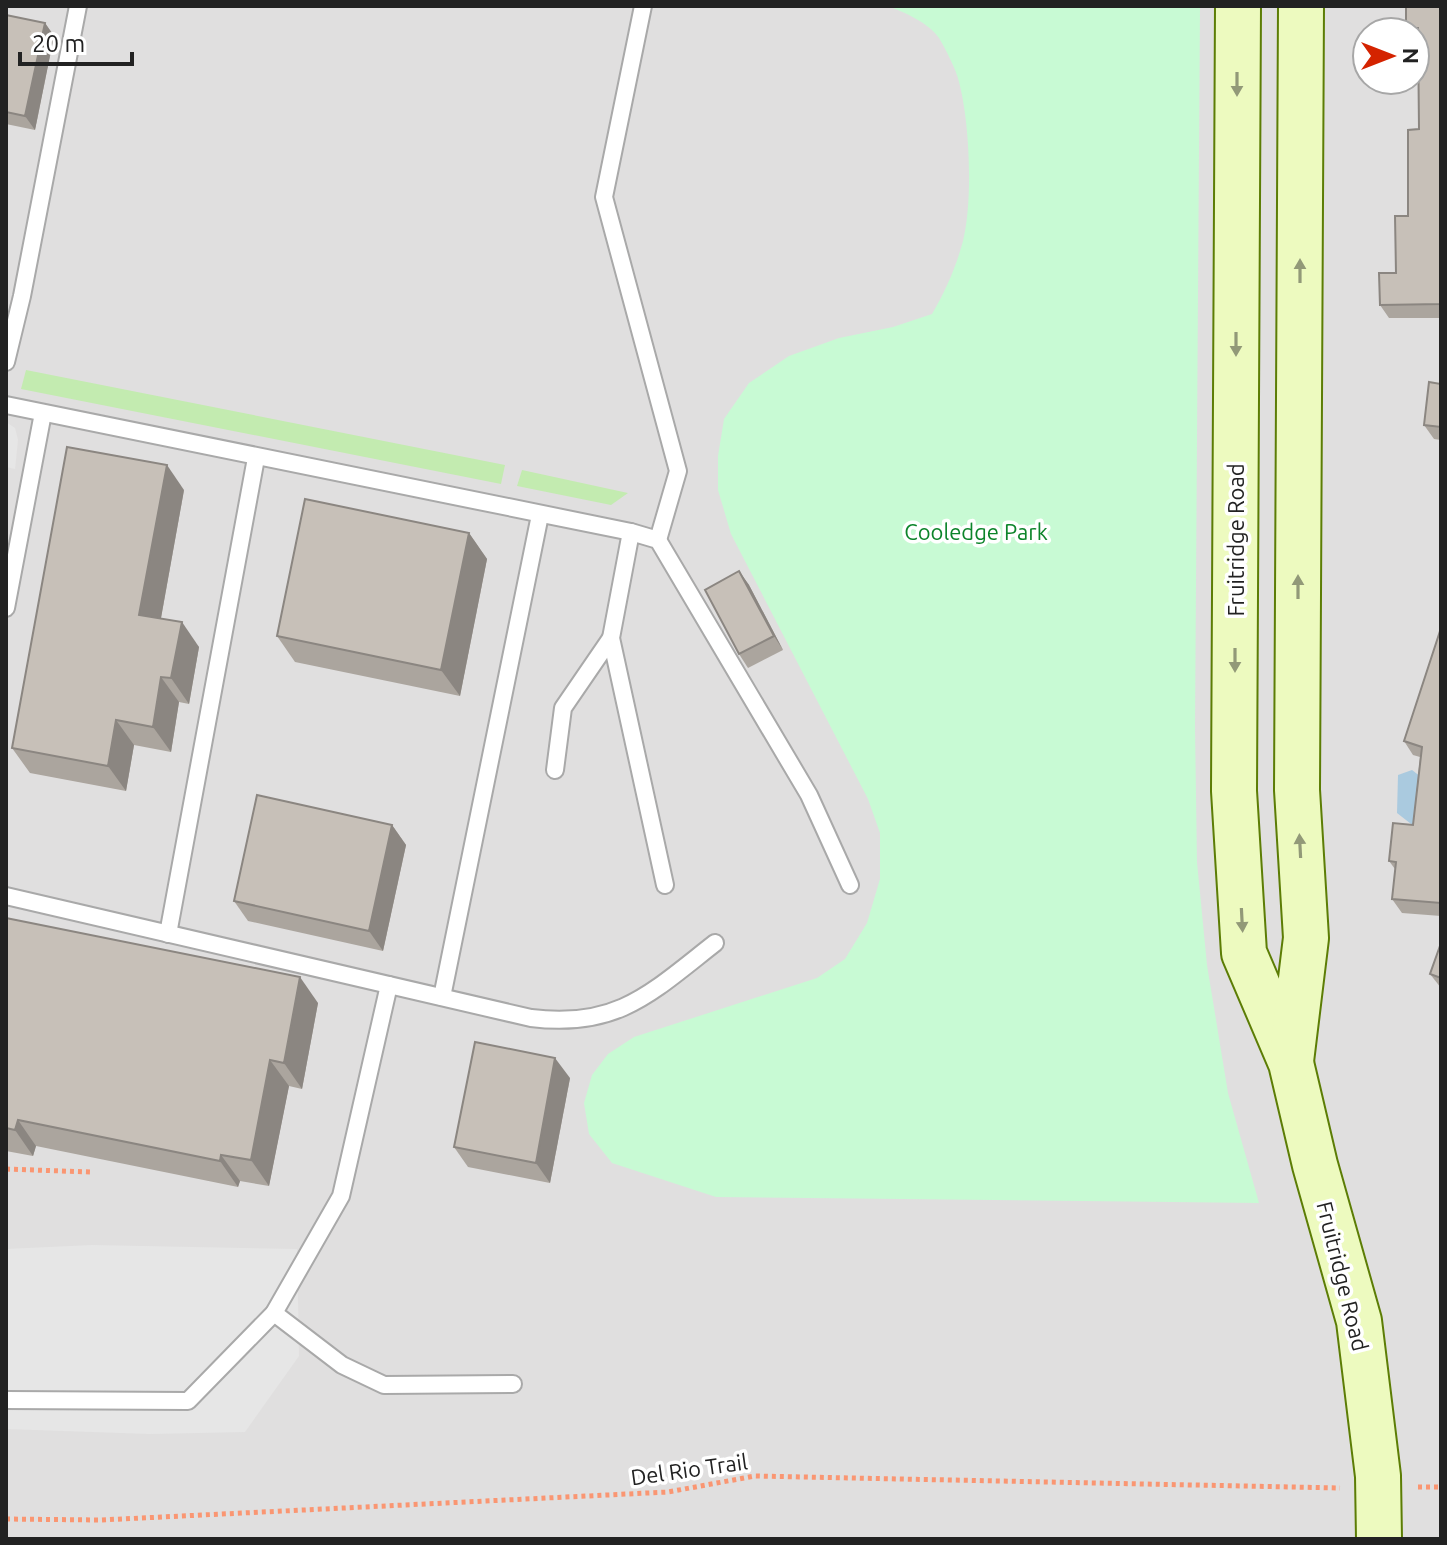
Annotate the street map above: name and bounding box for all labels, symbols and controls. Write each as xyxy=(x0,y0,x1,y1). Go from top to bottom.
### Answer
scale bar xyxy=(20,16,132,66)
north arrow xyxy=(1351,16,1431,96)
text: 20 m xyxy=(32,30,85,57)
text: N xyxy=(1399,48,1424,64)
one-way arrow xyxy=(1231,72,1244,97)
one-way arrow xyxy=(1294,258,1306,283)
one-way arrow xyxy=(1230,332,1242,357)
street label: Fruitridge Road xyxy=(1223,463,1248,617)
park label: Cooledge Park xyxy=(904,519,1048,544)
one-way arrow xyxy=(1292,574,1304,599)
one-way arrow xyxy=(1229,648,1241,673)
one-way arrow xyxy=(1294,833,1307,858)
one-way arrow xyxy=(1236,908,1249,933)
street label: Fruitridge Road xyxy=(1312,1199,1374,1353)
street label: Del Rio Trail xyxy=(629,1448,749,1490)

